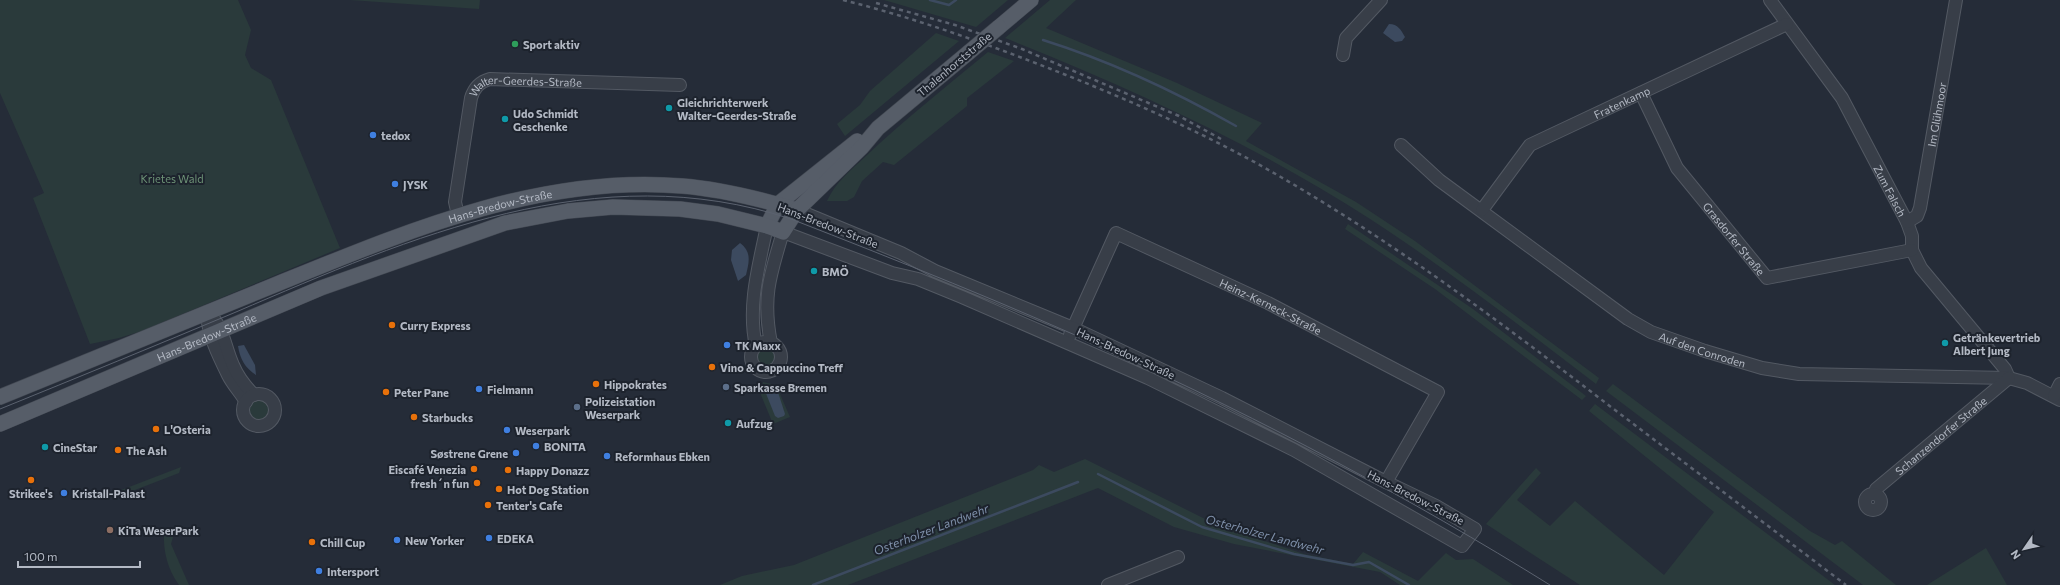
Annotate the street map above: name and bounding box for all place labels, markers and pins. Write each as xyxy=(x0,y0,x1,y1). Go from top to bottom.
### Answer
place label: Sport aktiv xyxy=(523,38,580,51)
marker: Sport aktiv xyxy=(510,39,520,49)
place label: Gleichrichterwerk Walter-Geerdes-Straße xyxy=(677,96,796,122)
marker: Gleichrichterwerk Walter-Geerdes-Straße xyxy=(664,103,674,113)
place label: Udo Schmidt Geschenke xyxy=(513,107,579,133)
marker: Udo Schmidt Geschenke xyxy=(500,114,510,124)
place label: tedox xyxy=(381,129,411,142)
marker: tedox xyxy=(368,130,378,140)
place label: JYSK xyxy=(403,178,428,192)
marker: JYSK xyxy=(390,179,400,189)
place label: BMÖ xyxy=(822,265,849,278)
marker: BMÖ xyxy=(809,266,819,276)
place label: Curry Express xyxy=(400,319,471,332)
marker: Curry Express xyxy=(387,320,397,330)
place label: Getränkevertrieb Albert Jung xyxy=(1953,331,2041,358)
marker: Getränkevertrieb Albert Jung xyxy=(1940,338,1950,348)
place label: TK Maxx xyxy=(735,339,781,352)
marker: TK Maxx xyxy=(722,340,732,350)
place label: Vino & Cappuccino Treff xyxy=(720,361,843,374)
marker: Vino & Cappuccino Treff xyxy=(707,362,717,372)
place label: Hippokrates xyxy=(604,378,667,391)
marker: Hippokrates xyxy=(591,379,601,389)
place label: Sparkasse Bremen xyxy=(734,381,827,394)
marker: Sparkasse Bremen xyxy=(721,382,731,392)
place label: Fielmann xyxy=(487,383,533,396)
marker: Fielmann xyxy=(474,384,484,394)
place label: Peter Pane xyxy=(394,386,449,399)
marker: Peter Pane xyxy=(381,387,391,397)
place label: Polizeistation Weserpark xyxy=(585,395,655,421)
marker: Polizeistation Weserpark xyxy=(572,402,582,412)
place label: Starbucks xyxy=(422,411,473,424)
marker: Starbucks xyxy=(409,412,419,422)
place label: Aufzug xyxy=(736,417,773,430)
marker: Aufzug xyxy=(723,418,733,428)
place label: L'Osteria xyxy=(164,423,211,436)
marker: L'Osteria xyxy=(151,424,161,434)
place label: Weserpark xyxy=(515,424,571,437)
marker: Weserpark xyxy=(502,425,512,435)
place label: BONITA xyxy=(544,440,586,453)
place label: CineStar xyxy=(53,441,98,454)
marker: BONITA xyxy=(531,441,541,451)
marker: CineStar xyxy=(40,442,50,452)
place label: The Ash xyxy=(126,444,167,457)
marker: The Ash xyxy=(113,445,123,455)
place label: Søstrene Grene xyxy=(430,447,508,460)
marker: Søstrene Grene xyxy=(511,448,521,458)
place label: Reformhaus Ebken xyxy=(615,450,710,463)
marker: Reformhaus Ebken xyxy=(602,451,612,461)
place label: Eiscafé Venezia xyxy=(388,463,466,476)
marker: Eiscafé Venezia xyxy=(469,464,479,474)
place label: Happy Donazz xyxy=(516,464,590,477)
marker: Happy Donazz xyxy=(503,465,513,475)
marker: Strikee's xyxy=(26,475,36,485)
place label: fresh´n fun xyxy=(411,477,469,490)
marker: fresh´n fun xyxy=(472,478,482,488)
place label: Hot Dog Station xyxy=(507,483,589,496)
marker: Hot Dog Station xyxy=(494,484,504,494)
place label: Strikee's xyxy=(9,487,53,500)
place label: Kristall-Palast xyxy=(72,487,145,500)
marker: Kristall-Palast xyxy=(59,488,69,498)
place label: Tenter's Cafe xyxy=(496,499,563,512)
marker: Tenter's Cafe xyxy=(483,500,493,510)
place label: KiTa WeserPark xyxy=(118,524,199,537)
marker: KiTa WeserPark xyxy=(105,525,115,535)
place label: EDEKA xyxy=(497,532,534,545)
marker: EDEKA xyxy=(484,533,494,543)
place label: New Yorker xyxy=(405,534,464,547)
marker: New Yorker xyxy=(392,535,402,545)
place label: Chill Cup xyxy=(320,536,366,549)
marker: Chill Cup xyxy=(307,537,317,547)
place label: Intersport xyxy=(327,565,379,578)
marker: Intersport xyxy=(314,566,324,576)

